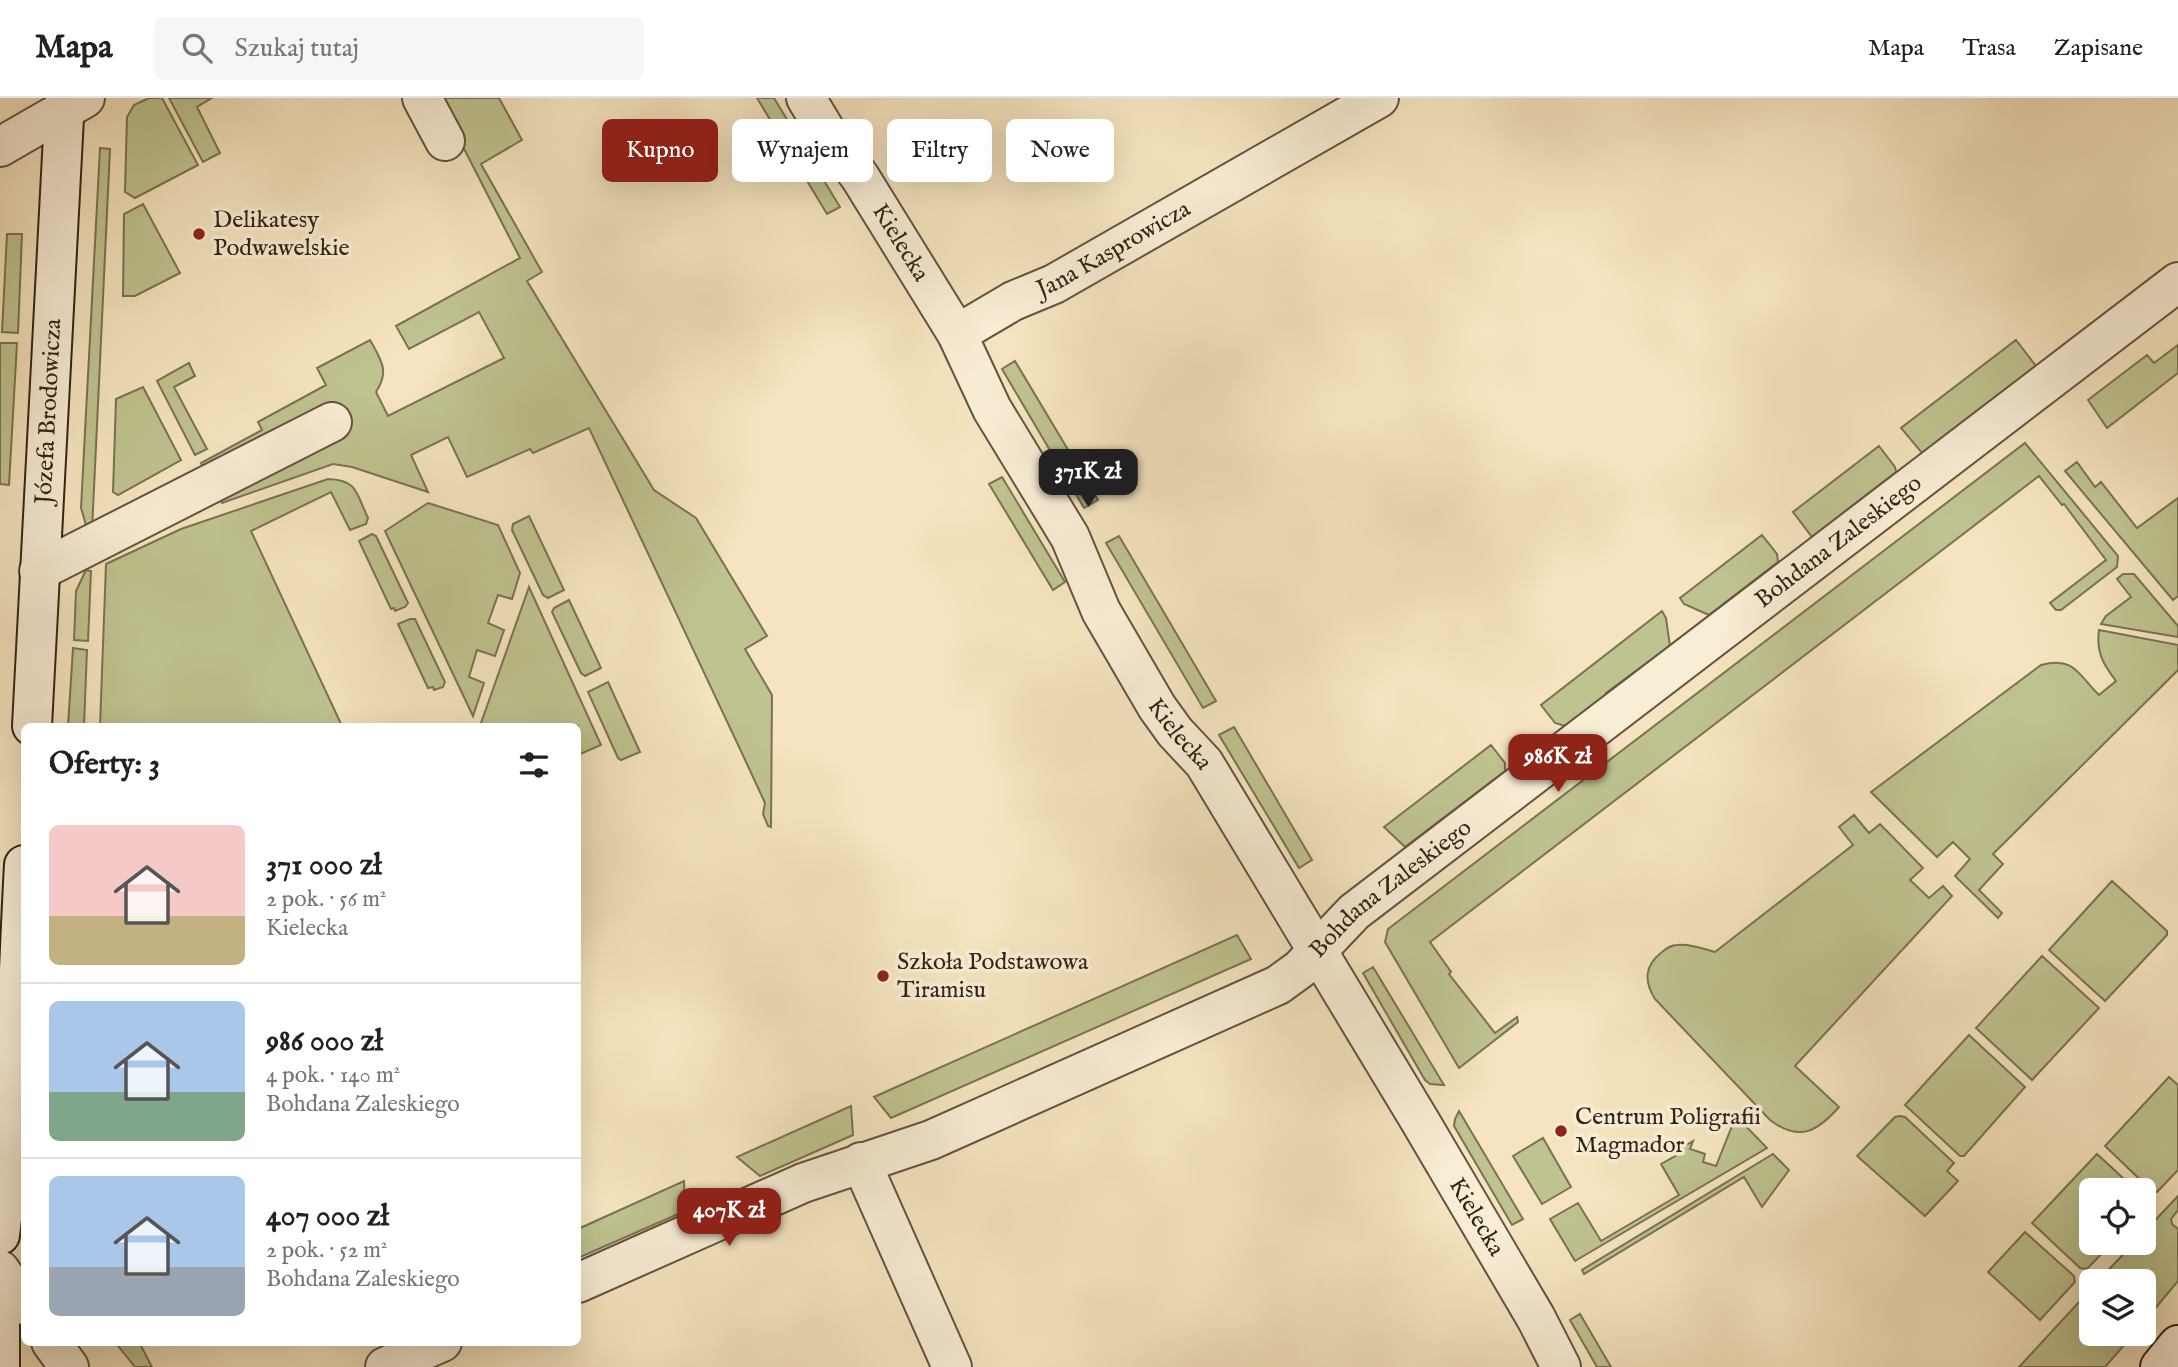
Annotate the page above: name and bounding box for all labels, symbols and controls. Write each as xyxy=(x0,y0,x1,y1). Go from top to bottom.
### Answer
search box xyxy=(154,17,644,80)
text: Mapa xyxy=(35,27,112,69)
icon: search xyxy=(178,29,216,67)
text: Szukaj tutaj xyxy=(234,32,359,65)
text: Mapa xyxy=(1868,33,1924,64)
text: Trasa xyxy=(1962,33,2016,64)
text: Zapisane xyxy=(2054,33,2143,64)
chip: Kupno xyxy=(602,119,718,182)
chip: Wynajem xyxy=(732,119,873,182)
chip: Filtry xyxy=(887,119,992,182)
chip: Nowe xyxy=(1006,119,1114,182)
street label: Jana Kasprowicza xyxy=(1029,193,1197,306)
street label: Kielecka xyxy=(865,198,937,288)
place label: Delikatesy Podwawelskie xyxy=(213,205,350,264)
marker: Delikatesy Podwawelskie xyxy=(191,226,207,242)
street label: Józefa Brodowicza xyxy=(28,317,69,508)
pin: 371K zł xyxy=(1023,450,1153,509)
text: 371K zł xyxy=(1055,457,1121,486)
street label: Bohdana Zaleskiego xyxy=(1749,468,1928,615)
street label: Kielecka xyxy=(1140,692,1220,776)
pin: 986K zł xyxy=(1493,734,1623,794)
text: 986K zł xyxy=(1524,742,1592,771)
text: Oferty: 3 xyxy=(49,746,160,784)
icon: filters xyxy=(515,746,553,784)
street label: Bohdana Zaleskiego xyxy=(1303,812,1478,965)
text: 371 000 zł xyxy=(266,847,382,885)
icon: home xyxy=(105,853,189,937)
text: 2 pok. · 56 m² xyxy=(266,885,386,914)
text: Kielecka xyxy=(266,914,348,943)
place label: Szkoła Podstawowa Tiramisu xyxy=(897,947,1089,1006)
marker: Szkoła Podstawowa Tiramisu xyxy=(875,968,891,984)
text: 986 000 zł xyxy=(266,1023,383,1061)
icon: home xyxy=(105,1029,189,1113)
text: 4 pok. · 140 m² xyxy=(266,1061,400,1090)
text: Bohdana Zaleskiego xyxy=(266,1090,460,1119)
place label: Centrum Poligrafii Magmador xyxy=(1575,1102,1761,1161)
marker: Centrum Poligrafii Magmador xyxy=(1553,1123,1569,1139)
street label: Kielecka xyxy=(1441,1172,1512,1262)
map controls xyxy=(2079,1178,2156,1346)
button: locate xyxy=(2079,1178,2156,1255)
pin: 407K zł xyxy=(664,1188,794,1248)
text: 407K zł xyxy=(693,1196,765,1225)
text: 407 000 zł xyxy=(266,1198,389,1236)
icon: home xyxy=(105,1204,189,1288)
text: 2 pok. · 52 m² xyxy=(266,1236,388,1265)
text: Bohdana Zaleskiego xyxy=(266,1265,460,1294)
button: layers xyxy=(2079,1269,2156,1346)

